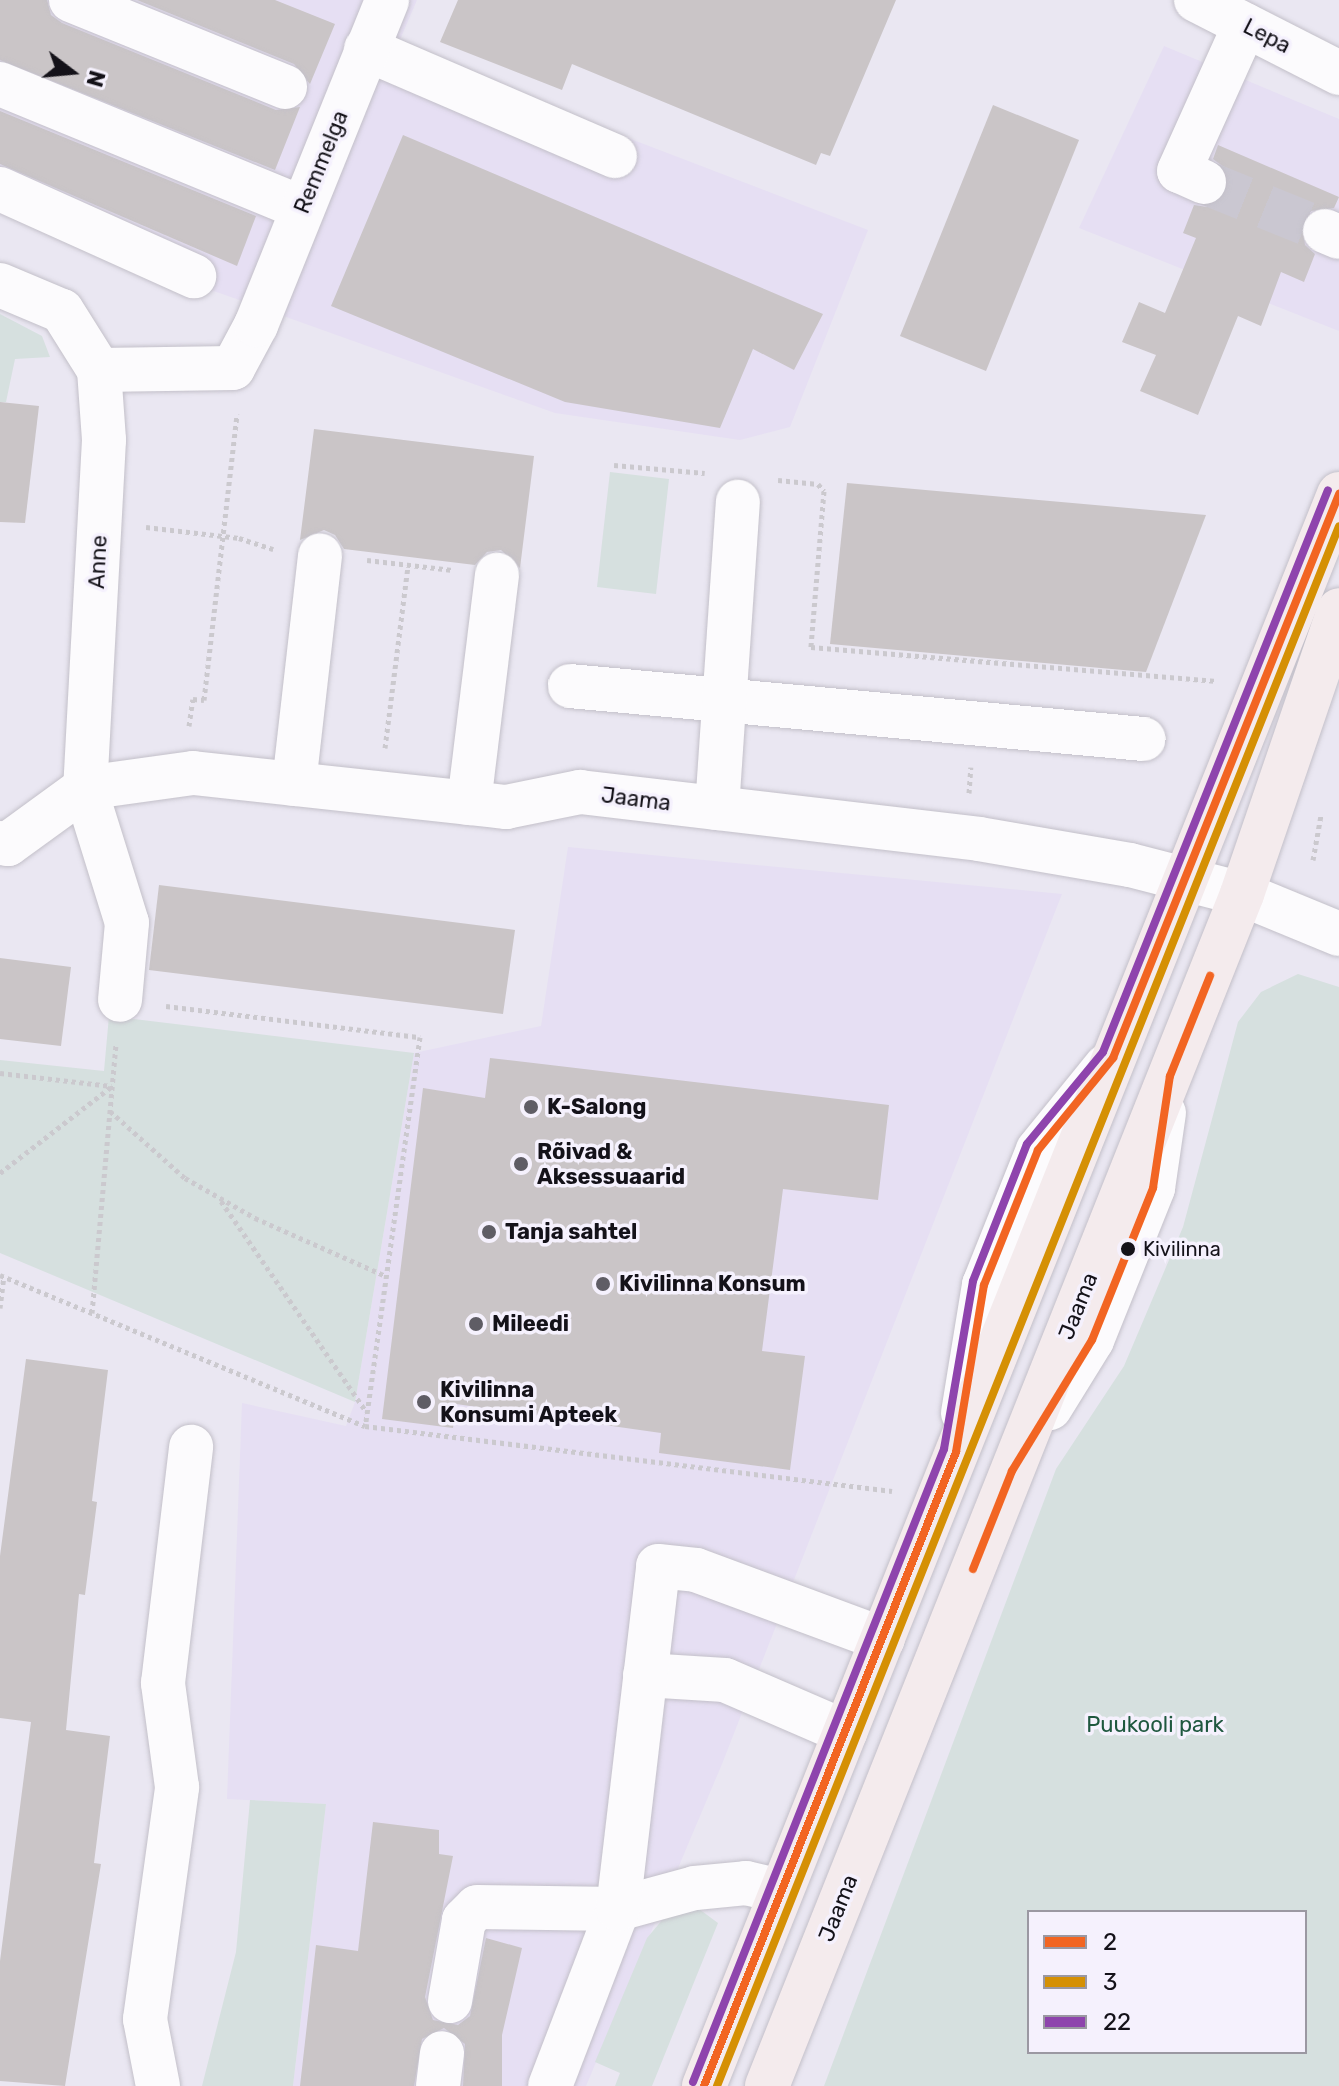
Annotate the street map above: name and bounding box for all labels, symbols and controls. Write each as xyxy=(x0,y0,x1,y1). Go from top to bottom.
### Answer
street label: Lepa xyxy=(1239,13,1295,59)
north arrow xyxy=(32,32,112,112)
text: N xyxy=(80,67,111,90)
street label: Remmelga xyxy=(288,107,354,217)
street label: Anne xyxy=(83,534,113,590)
street label: Jaama xyxy=(600,782,672,816)
place label: K-Salong xyxy=(547,1094,646,1120)
marker: K-Salong xyxy=(522,1098,540,1116)
place label: Rõivad & Aksessuaarid xyxy=(537,1138,685,1190)
marker: Rõivad & Aksessuaarid xyxy=(512,1155,530,1173)
place label: Tanja sahtel xyxy=(505,1219,637,1245)
marker: Tanja sahtel xyxy=(480,1223,498,1241)
place label: Kivilinna xyxy=(1143,1237,1221,1261)
marker: Kivilinna xyxy=(1120,1241,1136,1257)
street label: Jaama xyxy=(1053,1269,1103,1343)
place label: Kivilinna Konsum xyxy=(619,1271,806,1297)
marker: Kivilinna Konsum xyxy=(594,1275,612,1293)
place label: Mileedi xyxy=(492,1311,569,1337)
marker: Mileedi xyxy=(467,1315,485,1333)
place label: Kivilinna Konsumi Apteek xyxy=(440,1376,618,1428)
marker: Kivilinna Konsumi Apteek xyxy=(415,1393,433,1411)
park label: Puukooli park xyxy=(1086,1712,1224,1738)
street label: Jaama xyxy=(813,1871,863,1945)
legend xyxy=(1027,1910,1307,2054)
text: 2 xyxy=(1103,1928,1117,1956)
text: 3 xyxy=(1103,1968,1117,1996)
text: 22 xyxy=(1103,2008,1131,2036)

